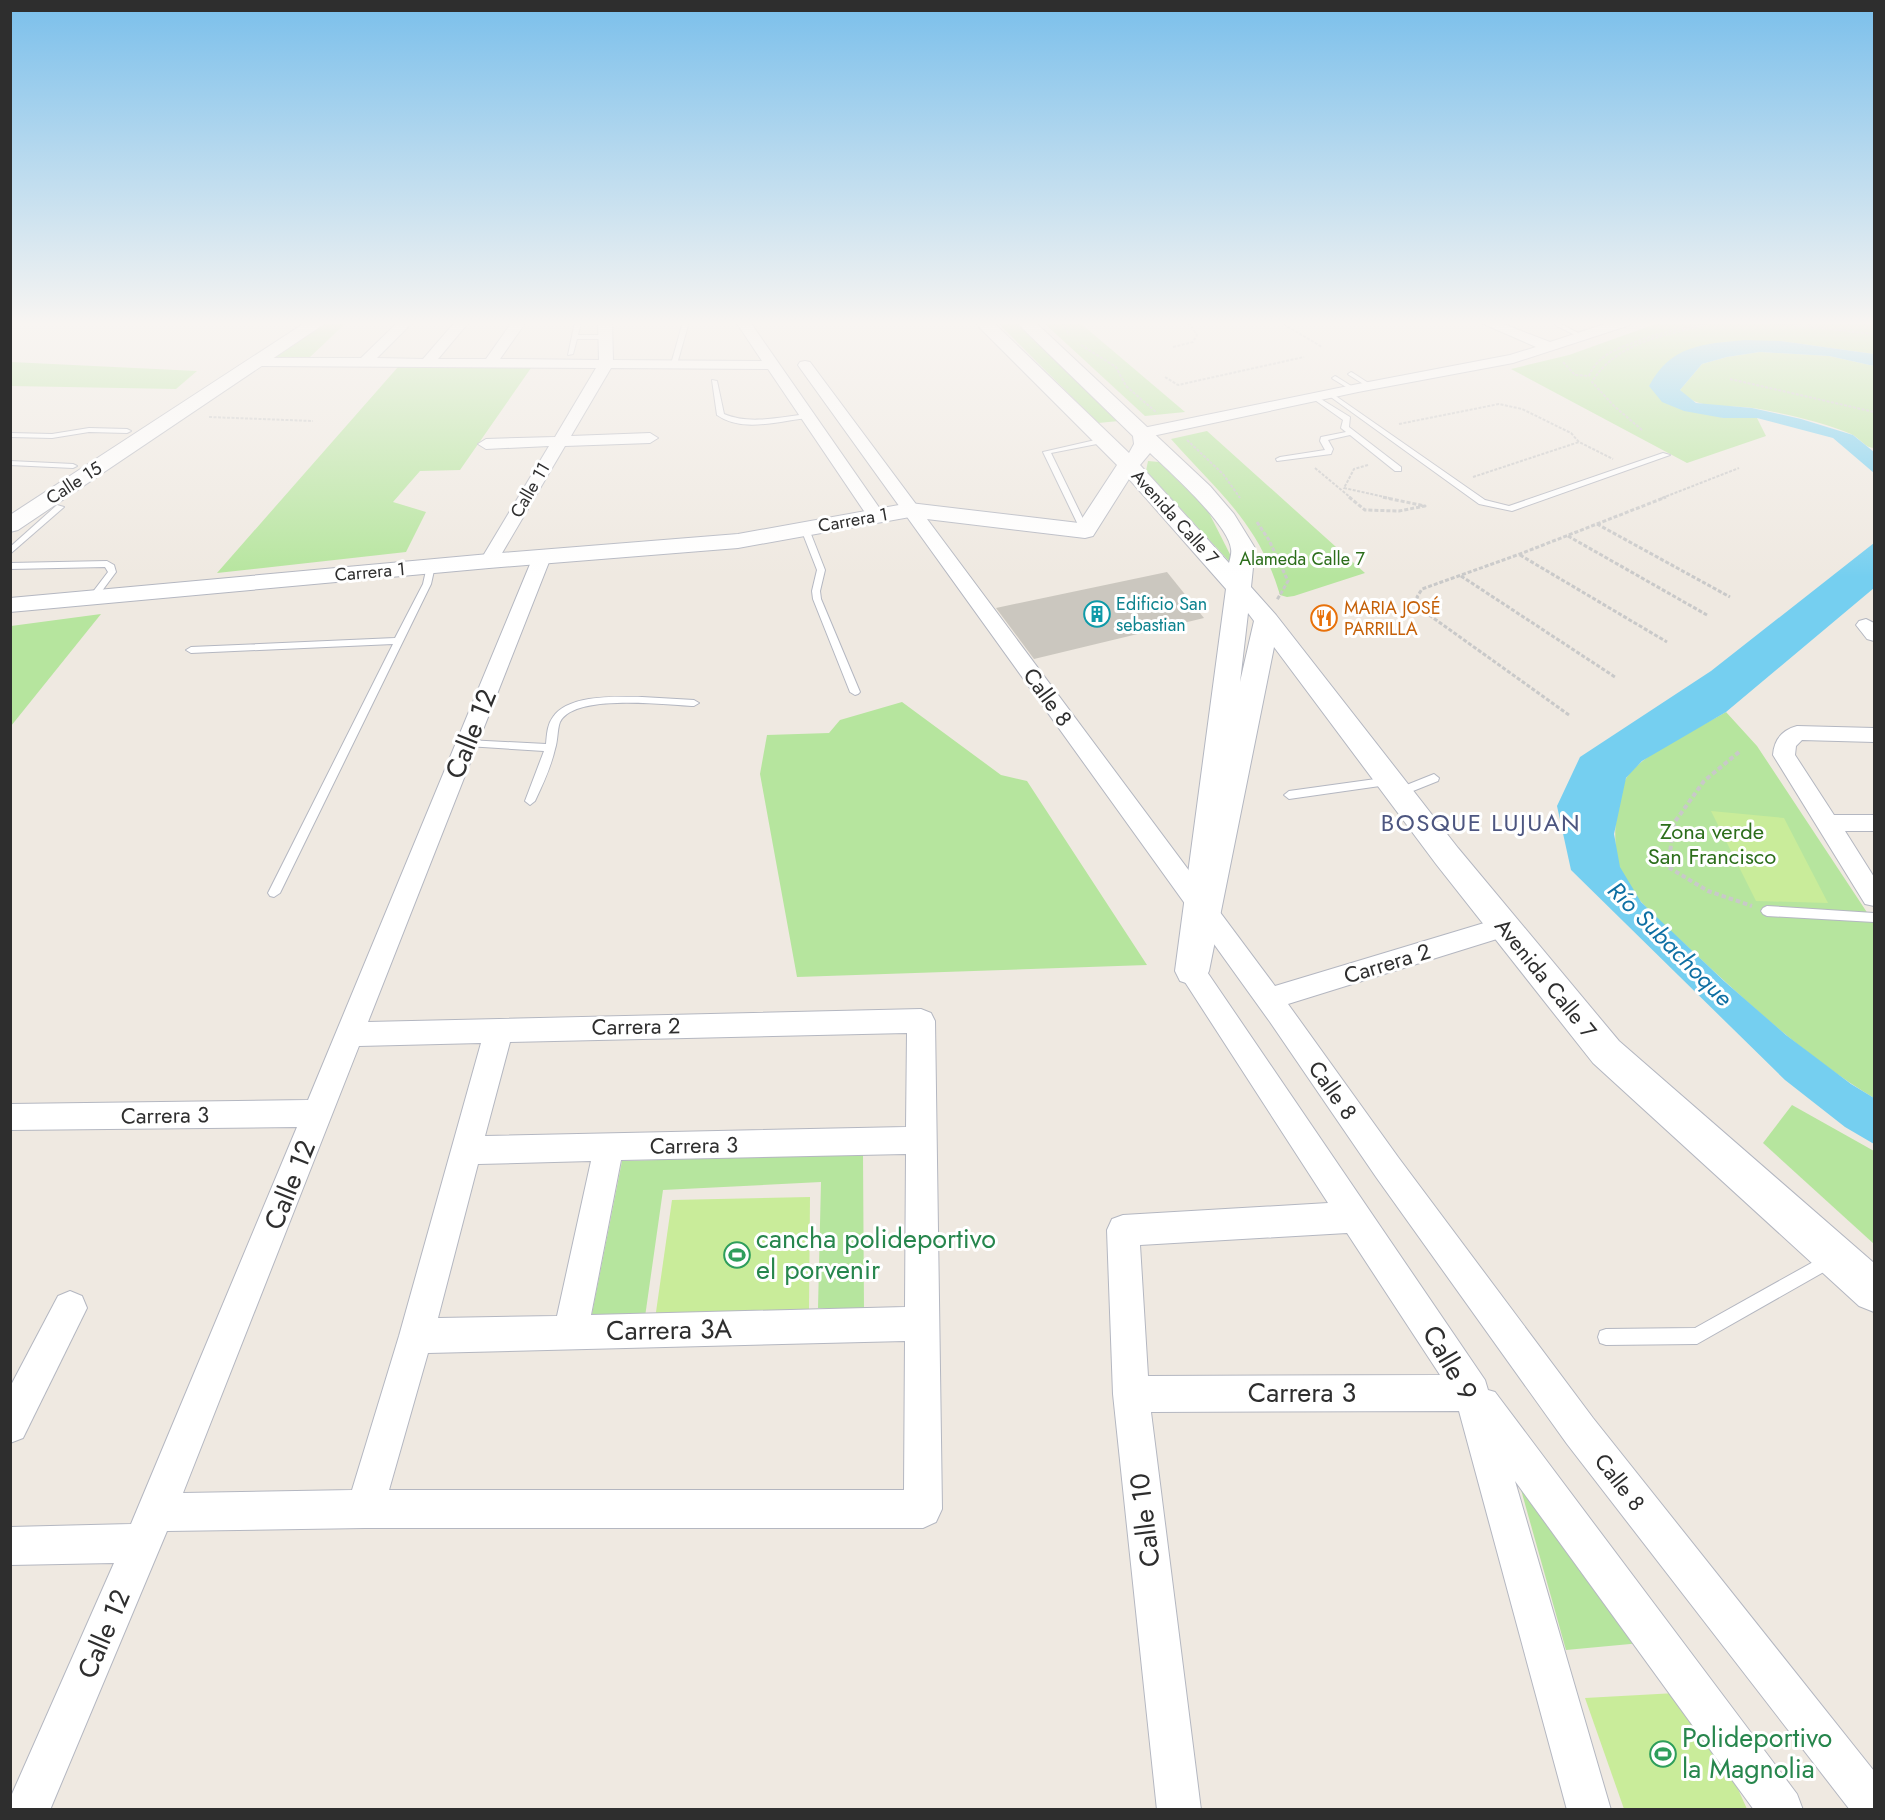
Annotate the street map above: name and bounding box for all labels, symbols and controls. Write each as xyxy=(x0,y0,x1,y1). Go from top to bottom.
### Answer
street label: Calle 15 xyxy=(41,455,107,511)
street label: Calle 11 xyxy=(504,457,556,523)
street label: Avenida Calle 7 xyxy=(1125,464,1225,571)
street label: Carrera 1 xyxy=(816,501,890,539)
park label: Alameda Calle 7 xyxy=(1239,546,1365,572)
street label: Carrera 1 xyxy=(334,556,406,588)
place label: Edificio San sebastian xyxy=(1116,591,1207,638)
place label: MARIA JOSÉ PARRILLA xyxy=(1344,595,1441,642)
building icon: Edificio San sebastian xyxy=(1082,599,1112,629)
restaurant icon: MARIA JOSÉ PARRILLA xyxy=(1309,603,1339,633)
street label: Calle 8 xyxy=(1016,661,1080,733)
street label: Calle 12 xyxy=(435,683,506,784)
district label: BOSQUE LUJUAN xyxy=(1381,805,1581,840)
park label: Zona verde San Francisco xyxy=(1648,815,1776,872)
water label: Río Subachoque xyxy=(1600,873,1741,1014)
street label: Avenida Calle 7 xyxy=(1488,911,1605,1045)
street label: Carrera 2 xyxy=(1340,935,1434,991)
street label: Carrera 2 xyxy=(591,1009,681,1043)
street label: Calle 8 xyxy=(1301,1054,1365,1126)
street label: Carrera 3 xyxy=(120,1098,210,1132)
street label: Carrera 3 xyxy=(649,1128,739,1162)
street label: Calle 12 xyxy=(254,1134,325,1235)
place label: cancha polideportivo el porvenir xyxy=(756,1219,996,1289)
sports icon: cancha polideportivo el porvenir xyxy=(722,1240,752,1270)
street label: Carrera 3A xyxy=(606,1309,733,1350)
street label: Calle 9 xyxy=(1413,1318,1488,1408)
street label: Carrera 3 xyxy=(1248,1373,1356,1412)
street label: Calle 8 xyxy=(1587,1446,1653,1518)
street label: Calle 10 xyxy=(1119,1471,1170,1569)
street label: Calle 12 xyxy=(67,1583,140,1684)
place label: Polideportivo la Magnolia xyxy=(1682,1718,1832,1788)
sports icon: Polideportivo la Magnolia xyxy=(1648,1739,1678,1769)

